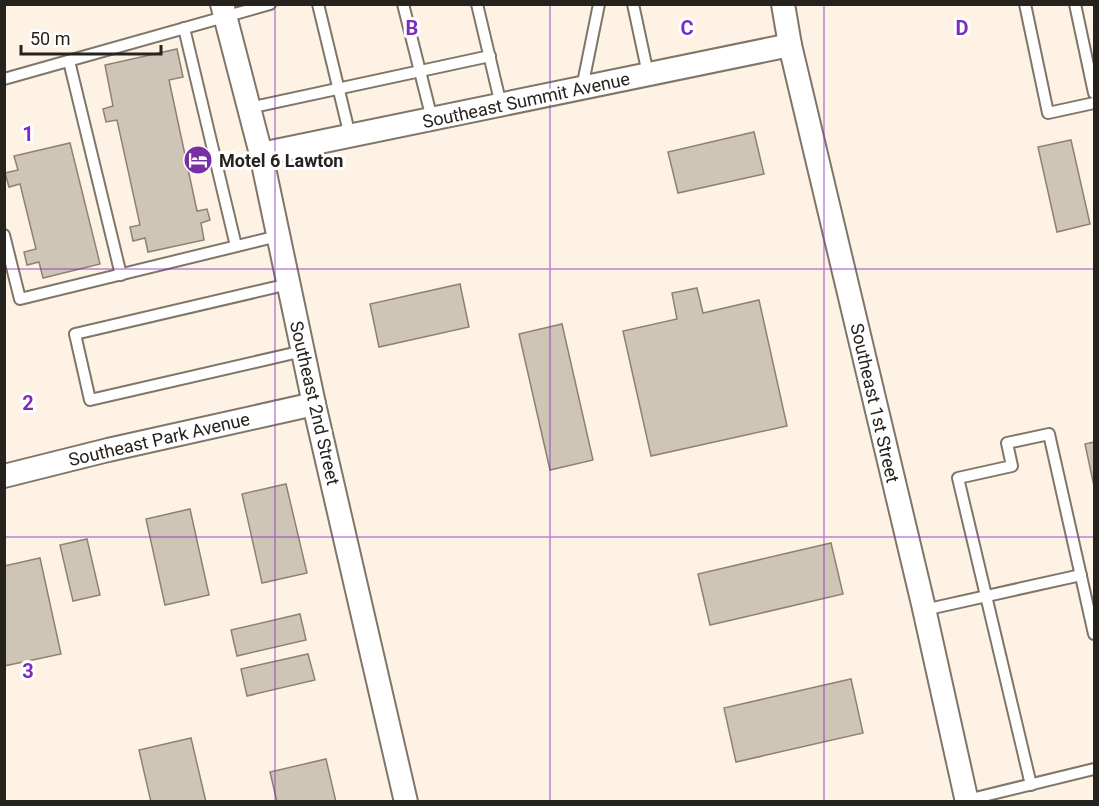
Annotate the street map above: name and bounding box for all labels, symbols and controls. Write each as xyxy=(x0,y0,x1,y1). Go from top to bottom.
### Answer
text: B xyxy=(406,16,418,40)
text: C xyxy=(680,16,694,40)
text: D xyxy=(956,16,969,40)
scale bar xyxy=(21,18,160,56)
text: 50 m xyxy=(30,28,70,49)
street label: Southeast Summit Avenue xyxy=(420,68,632,132)
text: 1 xyxy=(22,122,34,146)
hotel icon: Motel 6 Lawton xyxy=(182,144,214,176)
place label: Motel 6 Lawton xyxy=(219,150,343,171)
street label: Southeast 2nd Street xyxy=(286,319,344,487)
street label: Southeast 1st Street xyxy=(846,321,904,485)
text: 2 xyxy=(22,391,34,415)
street label: Southeast Park Avenue xyxy=(66,408,252,470)
text: 3 xyxy=(22,659,34,683)

